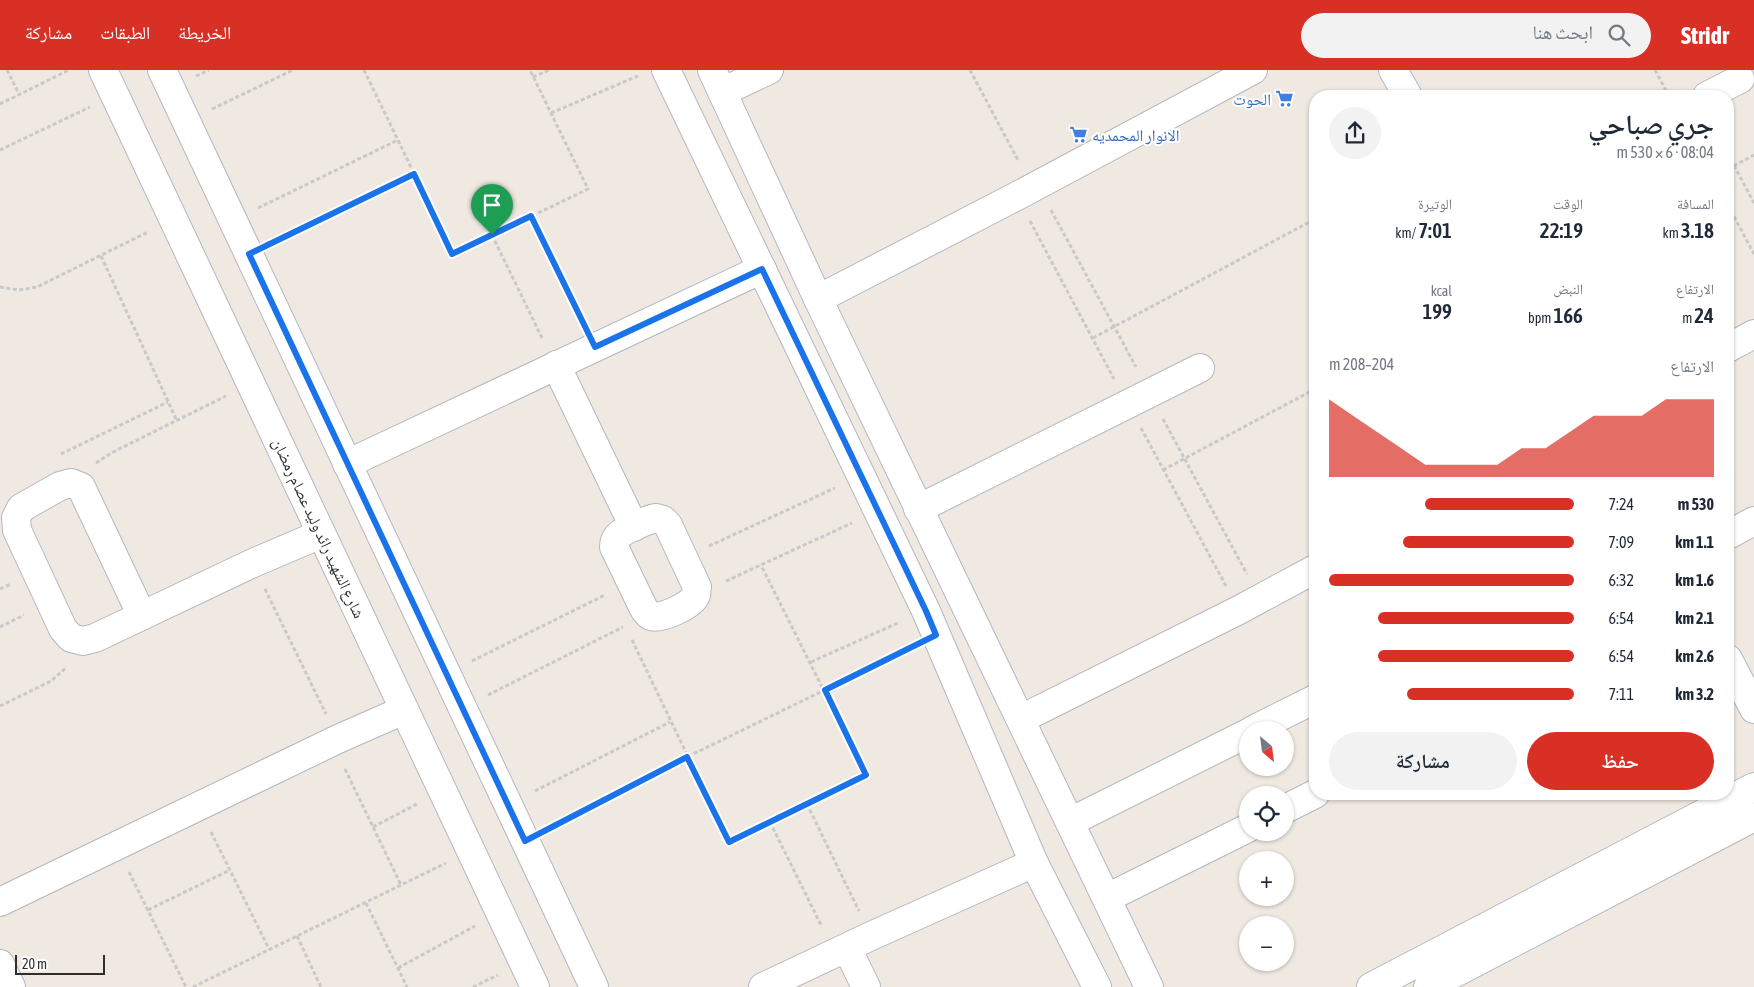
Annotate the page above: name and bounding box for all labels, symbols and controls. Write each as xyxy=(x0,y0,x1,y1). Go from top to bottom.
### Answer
search box xyxy=(1301,13,1651,58)
text: ابحث هنا xyxy=(1532,21,1593,43)
icon: search xyxy=(1605,21,1633,49)
text: مشاركة xyxy=(25,22,72,43)
text: الطبقات xyxy=(100,22,150,43)
text: الخريطة xyxy=(178,22,231,43)
text: Stridr xyxy=(1681,22,1729,49)
supermarket icon: الحوت xyxy=(1275,89,1295,109)
place label: الحوت xyxy=(1233,90,1271,109)
button: share xyxy=(1329,107,1381,159)
text: جري صباحي xyxy=(1588,108,1714,140)
supermarket icon: الانوار المحمديه xyxy=(1068,125,1088,145)
place label: الانوار المحمديه xyxy=(1092,126,1180,145)
text: 08:04 · 6 × 530 m xyxy=(1616,143,1714,161)
pin xyxy=(471,184,513,235)
icon: arrive xyxy=(478,191,506,219)
text: الوتيرة xyxy=(1418,196,1452,212)
text: الوقت xyxy=(1553,196,1583,212)
text: المسافة xyxy=(1677,196,1714,212)
text: 7:01 xyxy=(1418,218,1452,242)
text: 22:19 xyxy=(1540,218,1583,242)
text: 3.18 xyxy=(1681,218,1714,242)
text: /km xyxy=(1395,225,1418,241)
text: km xyxy=(1662,225,1681,241)
text: النبض xyxy=(1553,281,1583,297)
text: الارتفاع xyxy=(1676,281,1714,297)
text: kcal xyxy=(1431,283,1452,299)
text: 199 xyxy=(1422,299,1452,323)
text: 166 xyxy=(1553,303,1583,327)
text: 24 xyxy=(1694,303,1714,327)
text: bpm xyxy=(1528,310,1553,326)
text: m xyxy=(1682,310,1694,326)
text: 204–208 m xyxy=(1329,355,1394,373)
text: الارتفاع xyxy=(1670,357,1714,375)
street label: شارع الشهيد رائد وليد عصام رمضان xyxy=(267,435,369,622)
text: 7:24 xyxy=(1609,495,1634,513)
text: 530 m xyxy=(1678,495,1714,513)
text: 7:09 xyxy=(1608,533,1634,551)
text: 1.1 km xyxy=(1675,533,1714,551)
text: 6:32 xyxy=(1609,571,1634,589)
text: 1.6 km xyxy=(1675,571,1714,589)
text: 6:54 xyxy=(1609,609,1634,627)
text: 2.1 km xyxy=(1675,609,1714,627)
text: 6:54 xyxy=(1609,647,1634,665)
text: 2.6 km xyxy=(1675,647,1714,665)
text: 7:11 xyxy=(1609,685,1634,703)
text: 3.2 km xyxy=(1675,685,1714,703)
north arrow xyxy=(1239,721,1294,776)
map controls xyxy=(1239,721,1294,971)
button: مشاركة xyxy=(1329,732,1517,790)
button: حفظ xyxy=(1527,732,1714,790)
button: locate xyxy=(1239,786,1294,841)
button: + xyxy=(1239,851,1294,906)
button: − xyxy=(1239,916,1294,971)
scale bar xyxy=(15,952,105,975)
text: 20 m xyxy=(22,956,47,972)

